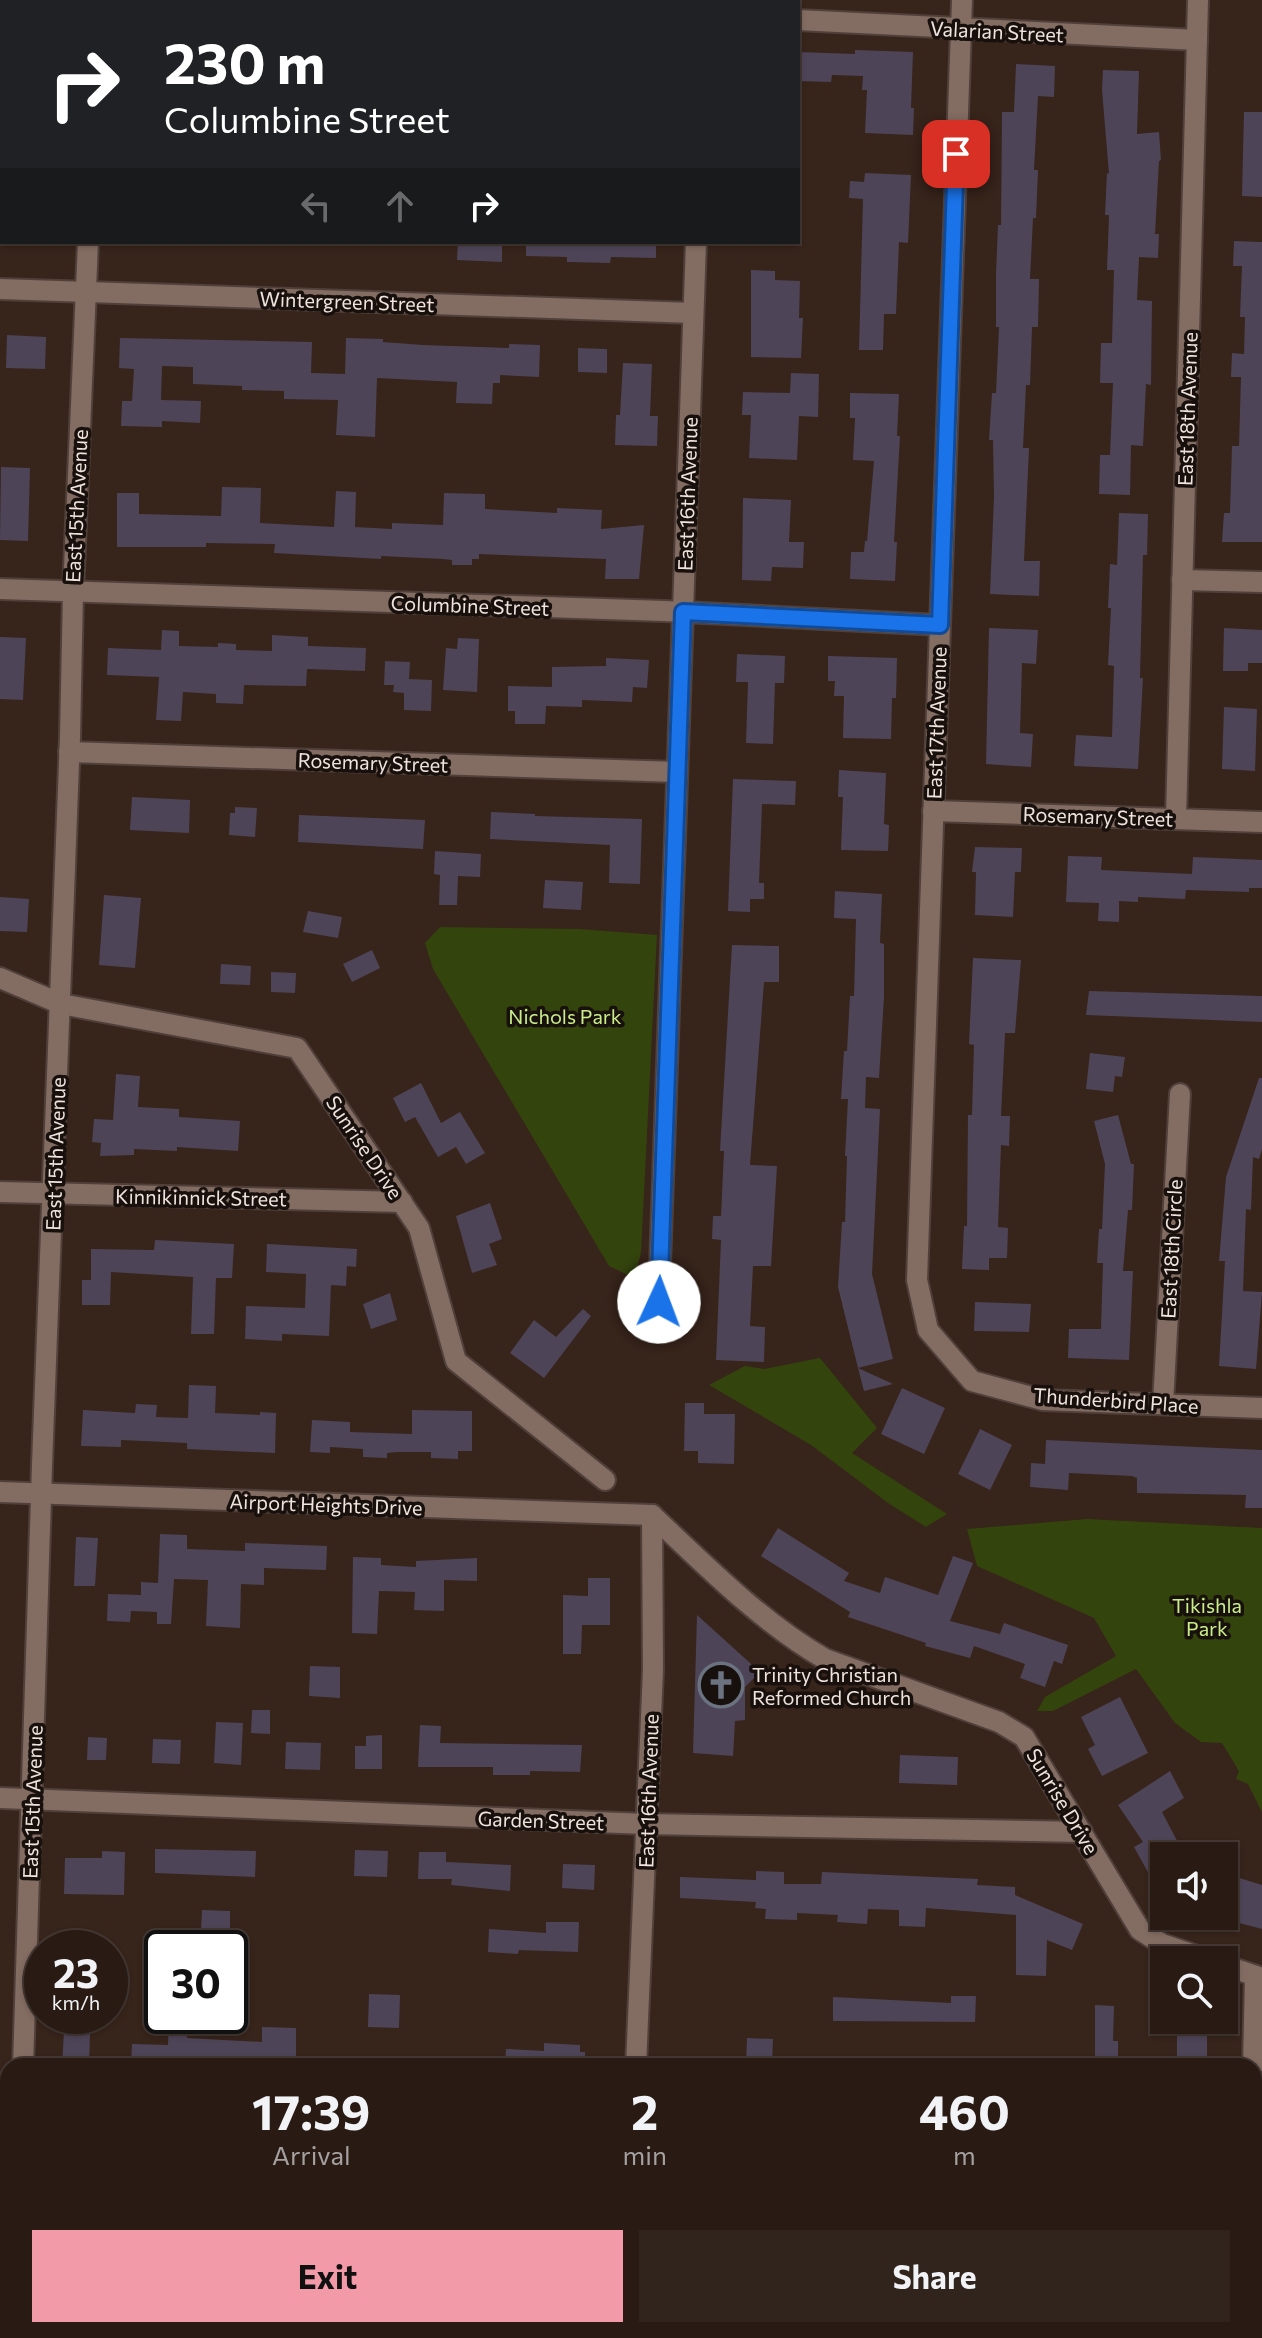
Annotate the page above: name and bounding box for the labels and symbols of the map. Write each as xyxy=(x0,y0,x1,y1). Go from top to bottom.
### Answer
street label: Valarian Street xyxy=(929,16,1065,46)
pin xyxy=(922,120,990,188)
street label: Wintergreen Street xyxy=(259,286,435,316)
street label: East 18th Avenue xyxy=(1172,331,1202,487)
street label: East 16th Avenue xyxy=(672,416,702,572)
street label: East 15th Avenue xyxy=(60,429,92,583)
street label: Columbine Street xyxy=(390,590,550,620)
street label: East 17th Avenue xyxy=(921,646,951,800)
street label: Rosemary Street xyxy=(297,747,449,777)
street label: Rosemary Street xyxy=(1022,801,1174,831)
park label: Nichols Park xyxy=(508,1004,622,1028)
street label: East 15th Avenue xyxy=(40,1077,70,1231)
street label: Sunrise Drive xyxy=(322,1091,408,1203)
street label: East 18th Circle xyxy=(1155,1179,1187,1319)
street label: Kinnikinnick Street xyxy=(115,1184,287,1210)
position arrow xyxy=(617,1260,701,1344)
street label: Thunderbird Place xyxy=(1033,1382,1199,1418)
street label: Airport Heights Drive xyxy=(229,1489,423,1519)
park label: Tikishla Park xyxy=(1172,1593,1242,1640)
church icon: Trinity Christian Reformed Church xyxy=(697,1661,745,1709)
place label: Trinity Christian Reformed Church xyxy=(752,1662,911,1709)
street label: East 16th Avenue xyxy=(633,1713,663,1869)
street label: East 15th Avenue xyxy=(17,1725,47,1879)
street label: Sunrise Drive xyxy=(1022,1744,1104,1858)
street label: Garden Street xyxy=(477,1806,605,1834)
speed limit sign: 30 xyxy=(144,1930,248,2034)

